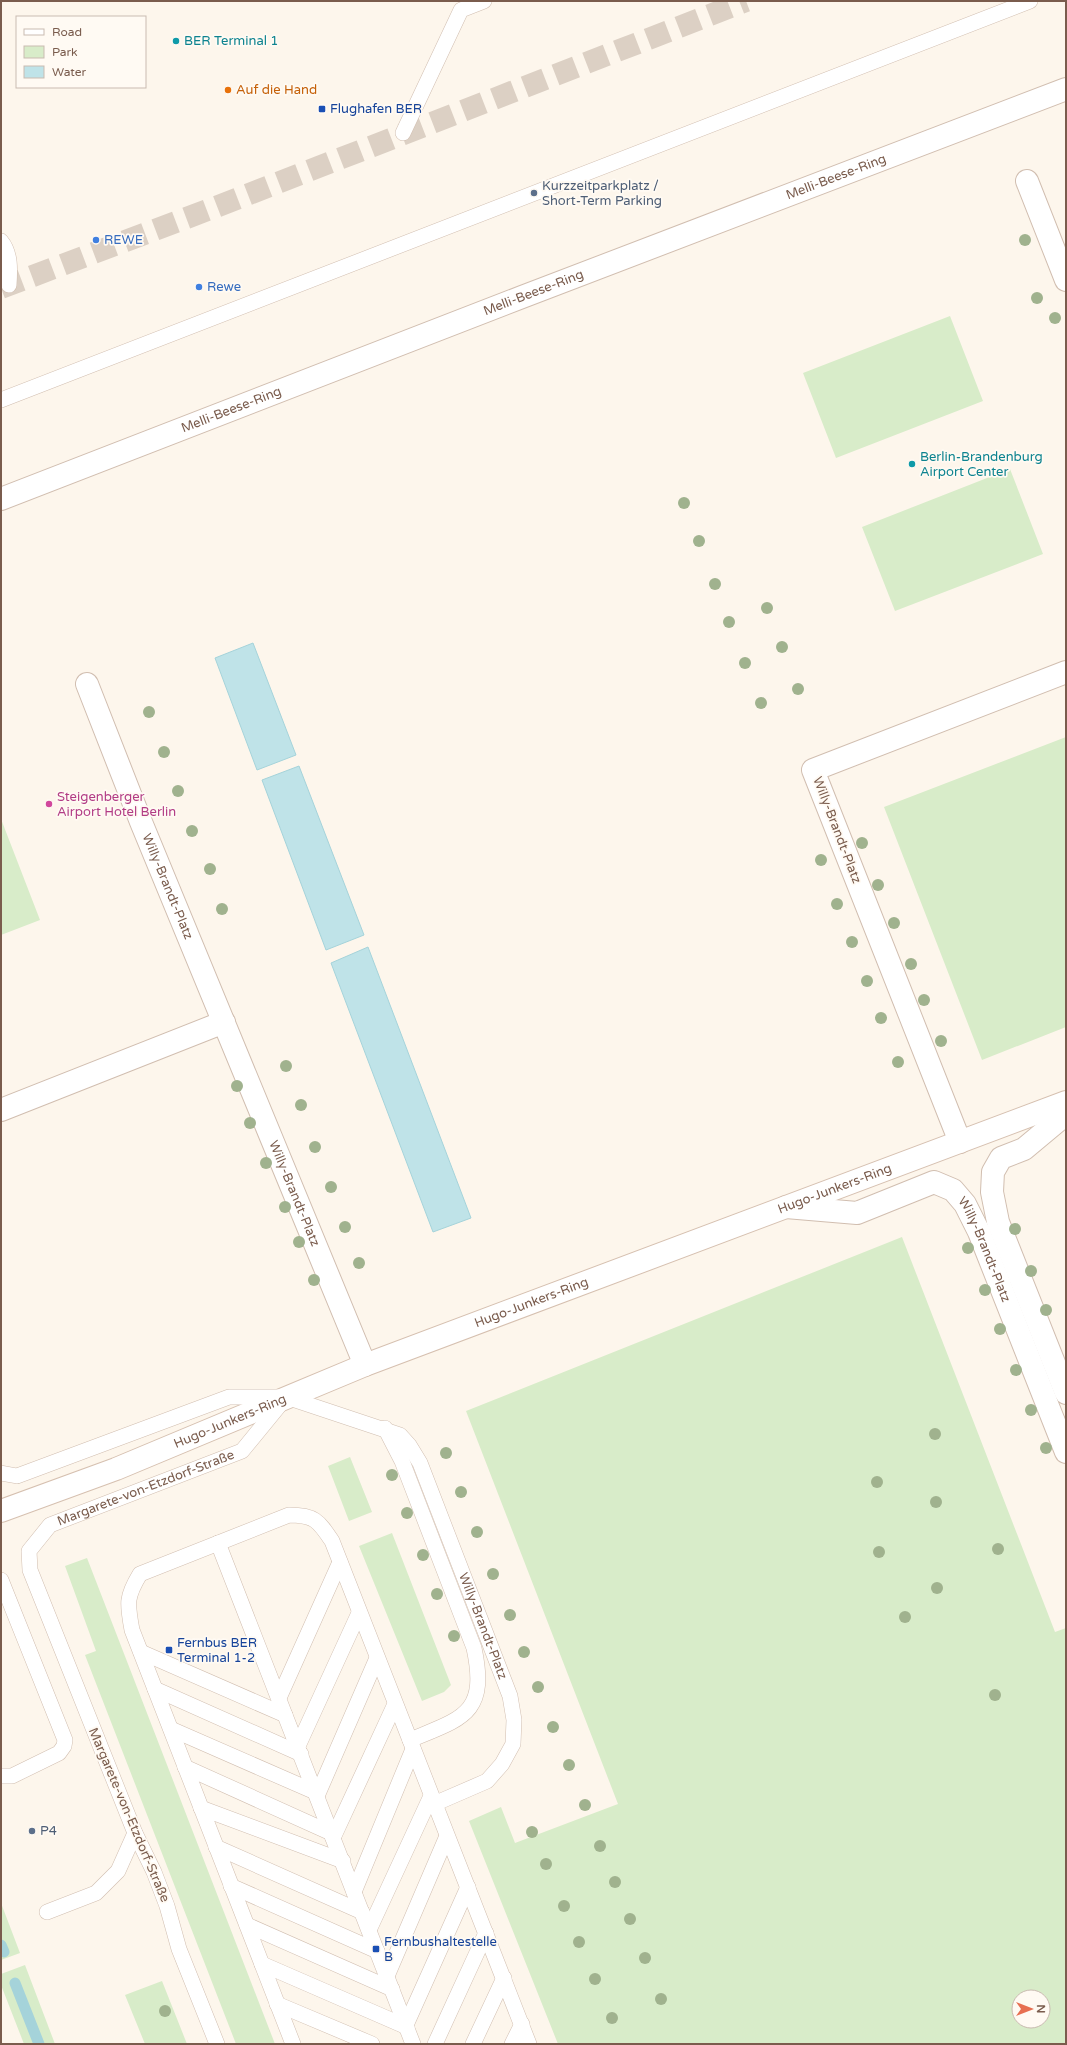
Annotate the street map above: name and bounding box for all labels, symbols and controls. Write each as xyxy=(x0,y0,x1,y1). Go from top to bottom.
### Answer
legend xyxy=(16,16,146,88)
text: Road xyxy=(52,25,82,39)
place label: BER Terminal 1 xyxy=(184,33,279,49)
marker: BER Terminal 1 xyxy=(171,36,181,46)
text: Park xyxy=(52,45,78,59)
text: Water xyxy=(52,65,87,79)
place label: Auf die Hand xyxy=(236,82,317,98)
marker: Auf die Hand xyxy=(223,85,233,95)
place label: Flughafen BER xyxy=(330,101,422,117)
marker: Flughafen BER xyxy=(317,104,327,114)
street label: Melli-Beese-Ring xyxy=(784,151,888,203)
place label: Kurzzeitparkplatz / Short-Term Parking xyxy=(542,178,662,209)
marker: Kurzzeitparkplatz / Short-Term Parking xyxy=(529,188,539,198)
place label: REWE xyxy=(104,232,143,248)
marker: REWE xyxy=(91,235,101,245)
street label: Melli-Beese-Ring xyxy=(481,266,586,319)
place label: Rewe xyxy=(207,279,241,295)
marker: Rewe xyxy=(194,282,204,292)
street label: Melli-Beese-Ring xyxy=(179,383,284,436)
place label: Berlin-Brandenburg Airport Center xyxy=(920,449,1043,480)
marker: Berlin-Brandenburg Airport Center xyxy=(907,459,917,469)
street label: Willy-Brandt-Platz xyxy=(809,774,865,886)
place label: Steigenberger Airport Hotel Berlin xyxy=(57,789,176,820)
marker: Steigenberger Airport Hotel Berlin xyxy=(44,799,54,809)
street label: Willy-Brandt-Platz xyxy=(139,831,197,942)
street label: Willy-Brandt-Platz xyxy=(265,1138,323,1249)
street label: Hugo-Junkers-Ring xyxy=(776,1160,894,1217)
street label: Willy-Brandt-Platz xyxy=(954,1194,1014,1305)
street label: Hugo-Junkers-Ring xyxy=(472,1274,591,1331)
street label: Hugo-Junkers-Ring xyxy=(171,1391,289,1452)
street label: Margarete-von-Etzdorf-Straße xyxy=(55,1447,236,1529)
street label: Willy-Brandt-Platz xyxy=(455,1570,511,1682)
place label: Fernbus BER Terminal 1-2 xyxy=(177,1635,257,1666)
marker: Fernbus BER Terminal 1-2 xyxy=(164,1645,174,1655)
street label: Margarete-von-Etzdorf-Straße xyxy=(85,1725,173,1905)
place label: P4 xyxy=(40,1823,57,1839)
marker: P4 xyxy=(27,1826,37,1836)
place label: Fernbushaltestelle B xyxy=(384,1934,497,1965)
marker: Fernbushaltestelle B xyxy=(371,1944,381,1954)
north arrow xyxy=(1011,1989,1051,2029)
text: N xyxy=(1034,2005,1047,2013)

